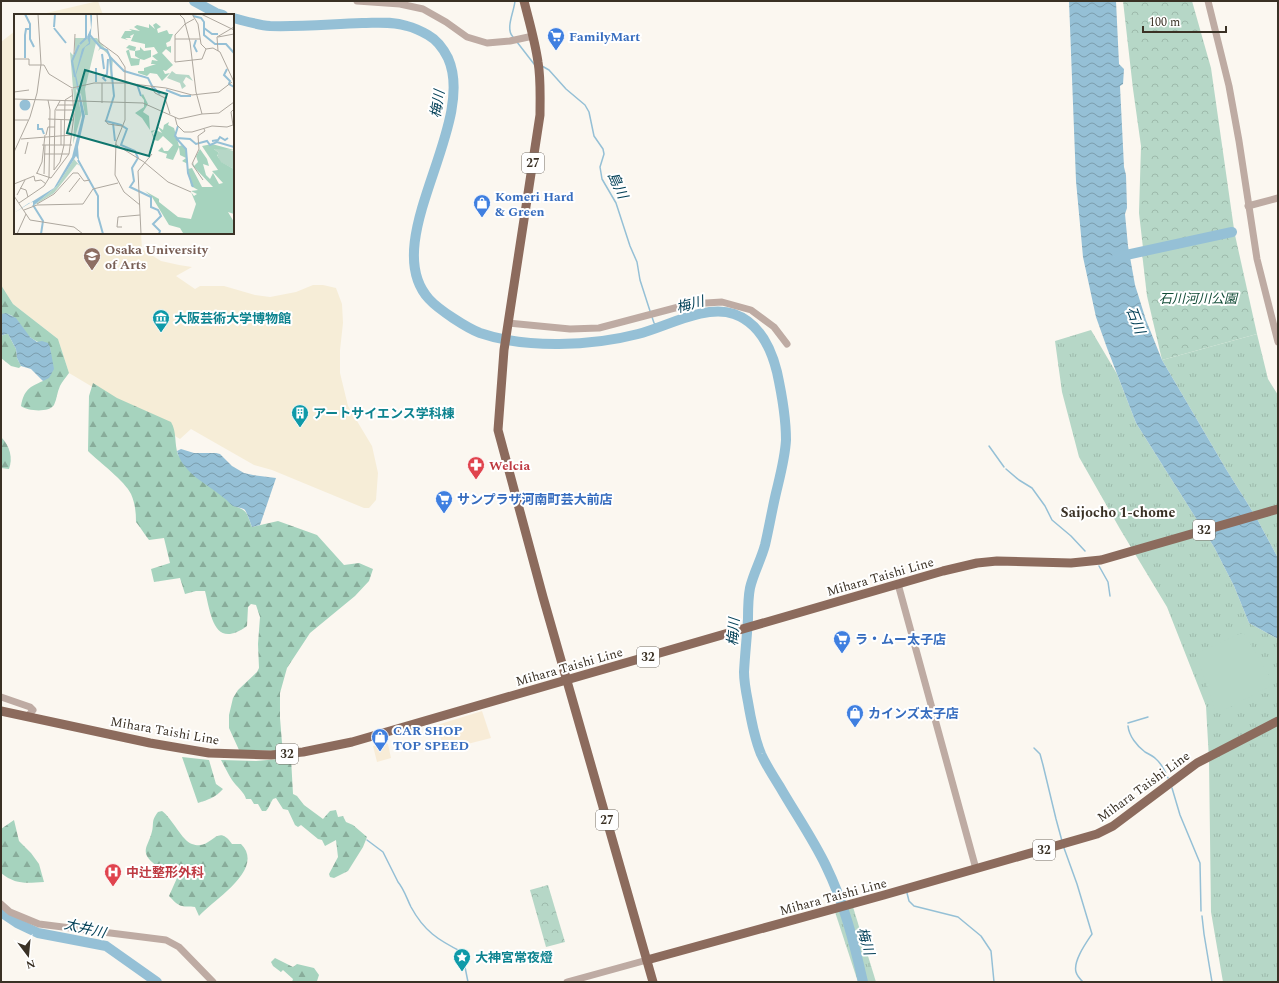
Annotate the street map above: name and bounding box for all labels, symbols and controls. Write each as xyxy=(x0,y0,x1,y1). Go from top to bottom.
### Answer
scale bar xyxy=(1143,8,1226,34)
text: 100 m xyxy=(1149,13,1180,32)
inset map xyxy=(14,14,234,234)
supermarket icon: FamilyMart xyxy=(546,26,566,51)
place label: FamilyMart xyxy=(569,27,640,47)
water label: 梅川 xyxy=(425,87,450,120)
road number: 27 xyxy=(522,153,544,173)
water label: 島川 xyxy=(602,168,634,204)
place label: Komeri Hard & Green xyxy=(495,187,574,222)
shop icon: Komeri Hard & Green xyxy=(472,193,492,218)
place label: Osaka University of Arts xyxy=(105,240,209,275)
school or university icon: Osaka University of Arts xyxy=(82,246,102,271)
park label: 石川河川公園 xyxy=(1159,289,1239,309)
water label: 梅川 xyxy=(674,290,708,318)
water label: 石川 xyxy=(1121,303,1151,339)
museum icon: 大阪芸術大学博物館 xyxy=(151,308,171,333)
place label: 大阪芸術大学博物館 xyxy=(174,309,291,329)
building icon: アートサイエンス学科棟 xyxy=(290,403,310,428)
place label: アートサイエンス学科棟 xyxy=(313,404,455,424)
pharmacy icon: Welcia xyxy=(466,455,486,480)
place label: Welcia xyxy=(489,456,530,476)
supermarket icon: サンプラザ河南町芸大前店 xyxy=(434,489,454,514)
place label: サンプラザ河南町芸大前店 xyxy=(457,490,613,510)
district label: Saijocho 1-chome xyxy=(1061,502,1175,523)
road number: 32 xyxy=(1193,520,1215,540)
street label: Mihara Taishi Line xyxy=(824,552,936,602)
water label: 梅川 xyxy=(722,615,745,647)
supermarket icon: ラ・ムー太子店 xyxy=(832,629,852,654)
place label: ラ・ムー太子店 xyxy=(855,630,946,650)
street label: Mihara Taishi Line xyxy=(513,642,625,692)
road number: 32 xyxy=(637,647,659,667)
shop icon: カインズ太子店 xyxy=(845,703,865,728)
place label: カインズ太子店 xyxy=(868,704,959,724)
street label: Mihara Taishi Line xyxy=(109,712,221,750)
place label: CAR SHOP TOP SPEED xyxy=(393,721,469,756)
shop icon: CAR SHOP TOP SPEED xyxy=(370,727,390,752)
road number: 32 xyxy=(276,744,298,764)
street label: Mihara Taishi Line xyxy=(1093,746,1194,827)
road number: 27 xyxy=(596,810,618,830)
road number: 32 xyxy=(1033,840,1055,860)
hospital icon: 中辻整形外科 xyxy=(103,862,123,887)
place label: 中辻整形外科 xyxy=(126,863,204,883)
street label: Mihara Taishi Line xyxy=(777,873,889,921)
water label: 太井川 xyxy=(62,914,110,944)
water label: 梅川 xyxy=(852,925,880,959)
north arrow xyxy=(8,935,48,975)
place icon: 大神宮常夜燈 xyxy=(452,947,472,972)
place label: 大神宮常夜燈 xyxy=(475,948,553,968)
text: N xyxy=(24,955,37,974)

